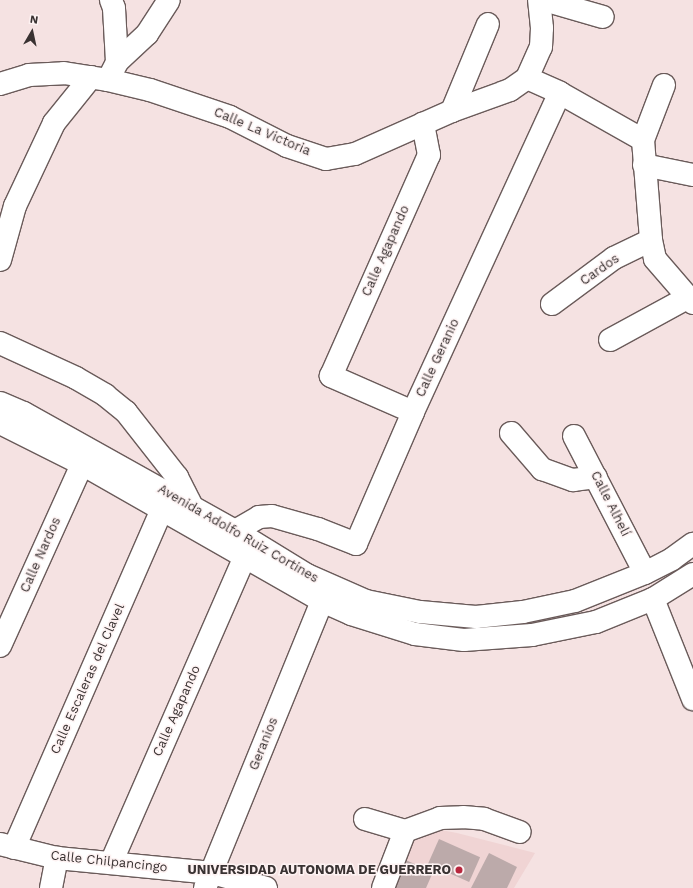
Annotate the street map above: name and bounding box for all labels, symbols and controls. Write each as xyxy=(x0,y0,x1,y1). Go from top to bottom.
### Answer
north arrow xyxy=(12,12,52,52)
text: N xyxy=(29,13,39,27)
street label: Calle La Victoria xyxy=(211,104,313,160)
street label: Calle Agapando xyxy=(359,203,413,299)
street label: Cardos xyxy=(577,251,623,289)
street label: Calle Geranio xyxy=(413,316,463,400)
street label: Calle Alhelí xyxy=(587,469,633,539)
street label: Avenida Adolfo Ruiz Cortines xyxy=(155,481,321,587)
street label: Calle Nardos xyxy=(17,515,65,595)
street label: Calle Escaleras del Clavel xyxy=(48,601,128,757)
street label: Calle Agapando xyxy=(150,663,204,759)
street label: Geranios xyxy=(246,715,282,773)
street label: Calle Chilpancingo xyxy=(50,848,168,876)
place label: UNIVERSIDAD AUTONOMA DE GUERRERO xyxy=(187,862,451,878)
marker: UNIVERSIDAD AUTONOMA DE GUERRERO xyxy=(454,865,464,875)

